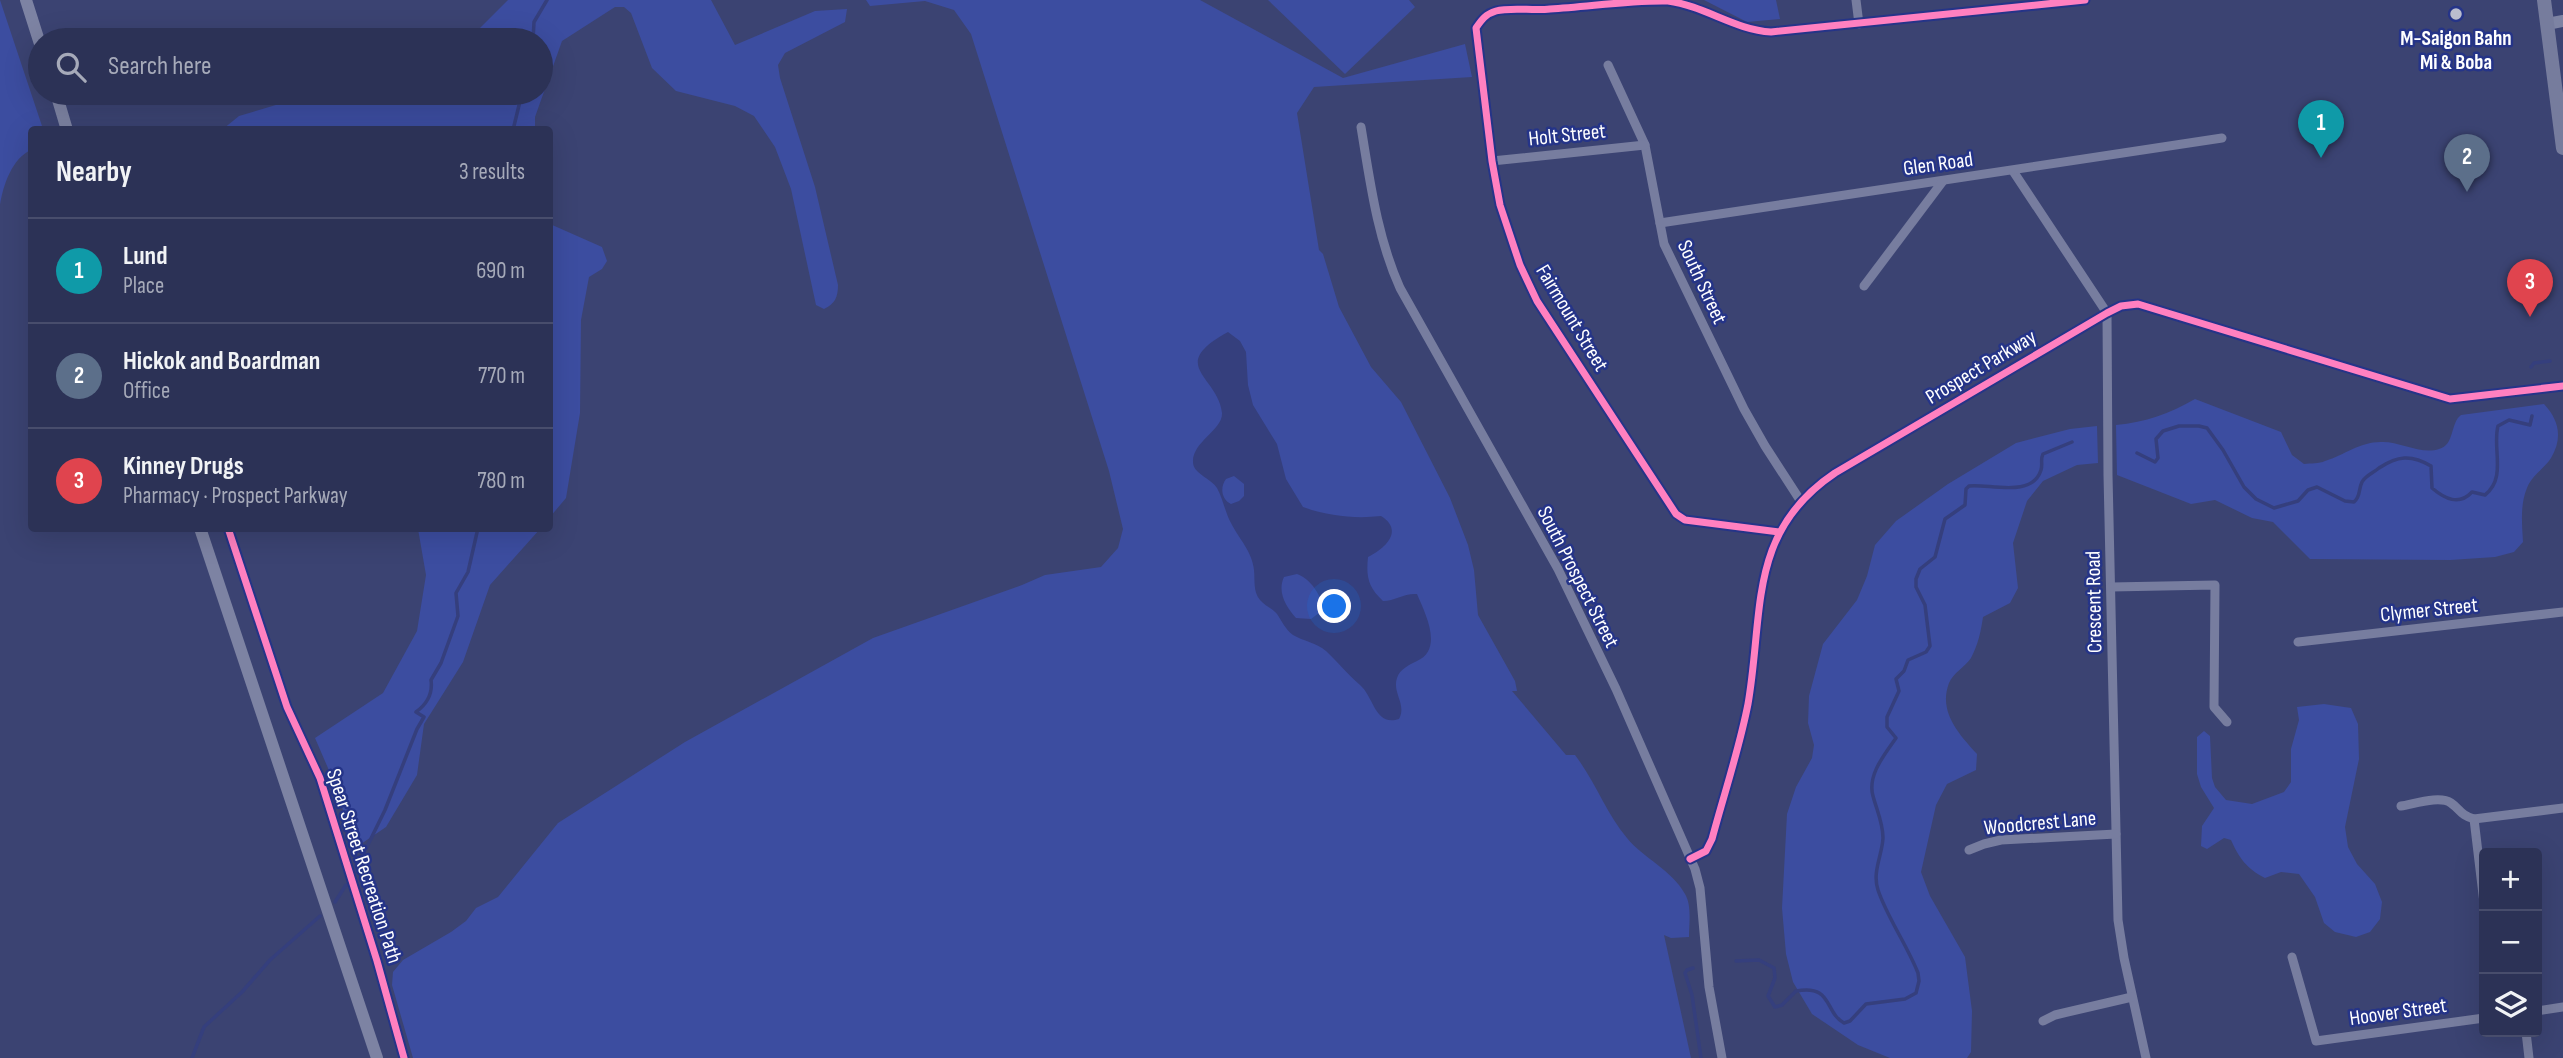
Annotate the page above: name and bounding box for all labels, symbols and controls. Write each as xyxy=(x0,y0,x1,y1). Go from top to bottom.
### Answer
marker: M-Saigon Bahn Mi & Boba xyxy=(2448,6,2464,22)
place label: M-Saigon Bahn Mi & Boba xyxy=(2400,26,2512,75)
search box xyxy=(28,28,553,105)
icon: search xyxy=(52,48,90,86)
text: Search here xyxy=(108,51,211,82)
pin: 1 xyxy=(2298,100,2344,158)
street label: Holt Street xyxy=(1527,119,1607,151)
pin: 2 xyxy=(2444,134,2490,192)
street label: Glen Road xyxy=(1902,147,1974,181)
text: Nearby xyxy=(56,154,132,190)
text: 3 results xyxy=(459,158,525,186)
street label: South Street xyxy=(1672,236,1732,328)
text: Lund xyxy=(123,241,168,272)
text: 1 xyxy=(74,257,84,285)
text: 690 m xyxy=(476,257,525,285)
pin: 3 xyxy=(2507,259,2553,317)
street label: Fairmount Street xyxy=(1530,260,1614,376)
text: Place xyxy=(123,272,164,300)
street label: Prospect Parkway xyxy=(1921,324,2041,410)
text: Hickok and Boardman xyxy=(123,346,320,377)
text: 2 xyxy=(74,362,84,390)
text: 770 m xyxy=(478,362,525,390)
text: Office xyxy=(123,377,170,405)
text: Kinney Drugs xyxy=(123,451,244,482)
text: 3 xyxy=(74,467,84,495)
text: 780 m xyxy=(477,467,525,495)
text: Pharmacy · Prospect Parkway xyxy=(123,482,348,510)
street label: South Prospect Street xyxy=(1532,502,1624,652)
street label: Crescent Road xyxy=(2081,551,2107,653)
your location xyxy=(1317,589,1351,623)
street label: Clymer Street xyxy=(2379,592,2479,628)
street label: Spear Street Recreation Path xyxy=(321,766,407,966)
street label: Woodcrest Lane xyxy=(1983,806,2097,840)
map controls xyxy=(2479,848,2542,1037)
button: + xyxy=(2479,848,2542,911)
button: − xyxy=(2479,911,2542,974)
button: layers xyxy=(2479,974,2542,1037)
street label: Hoover Street xyxy=(2348,993,2448,1031)

